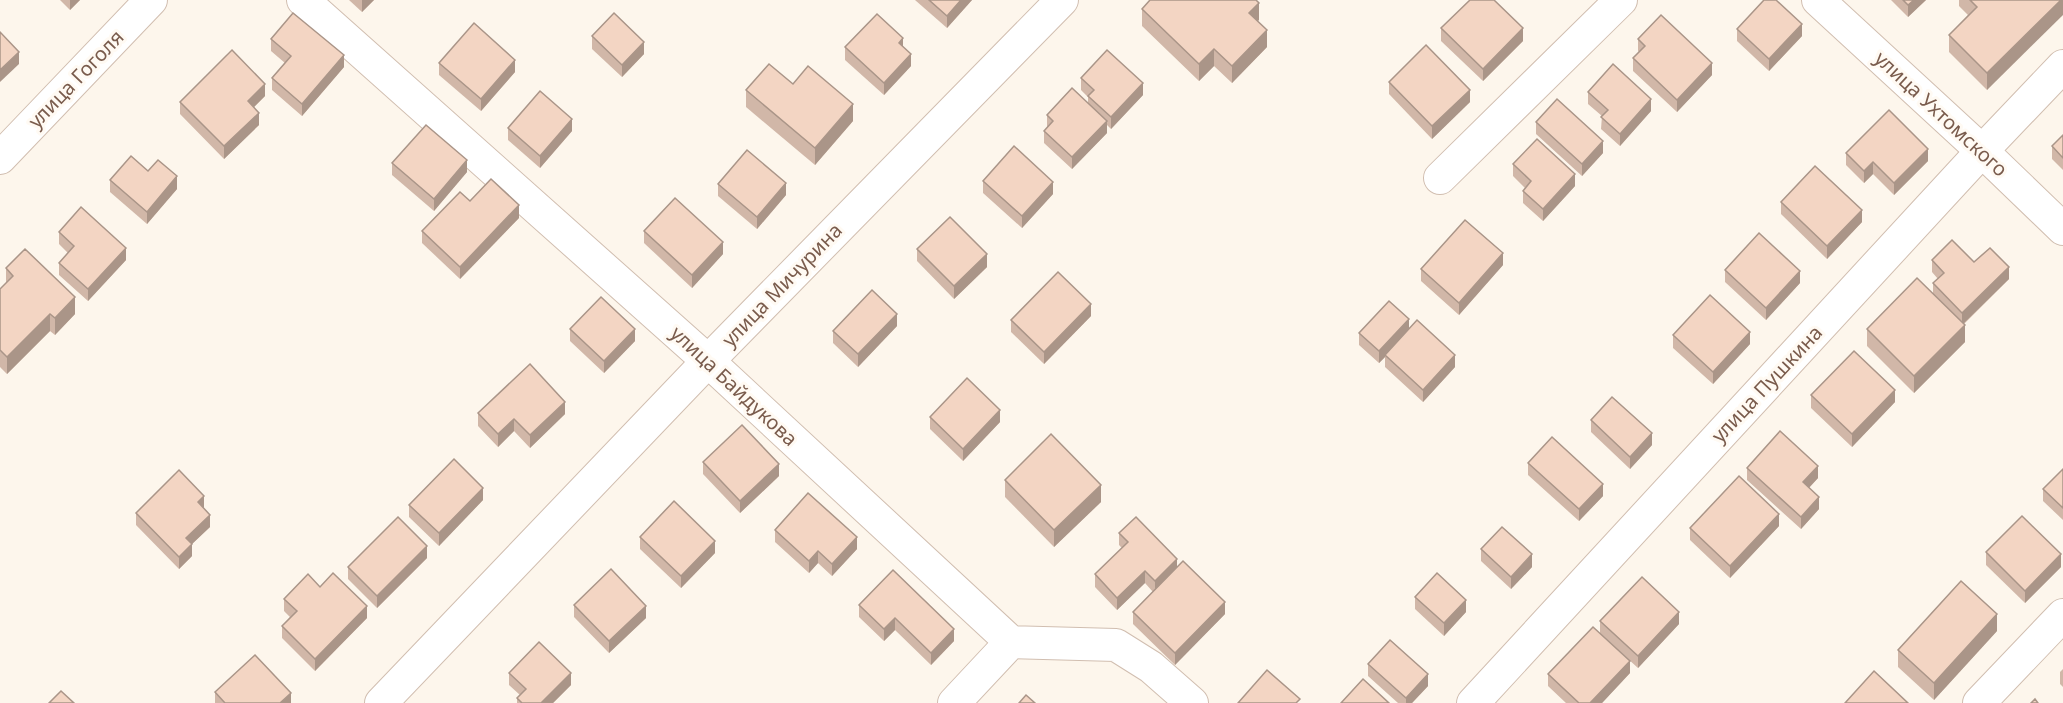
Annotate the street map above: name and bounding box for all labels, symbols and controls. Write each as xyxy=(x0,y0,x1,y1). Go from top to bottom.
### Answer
street label: улица Гоголя xyxy=(22,24,129,134)
street label: улица Ухтомского xyxy=(1869,45,2014,182)
street label: улица Мичурина xyxy=(716,217,848,352)
street label: улица Пушкина xyxy=(1705,319,1828,448)
street label: улица Байдукова xyxy=(665,320,804,452)

